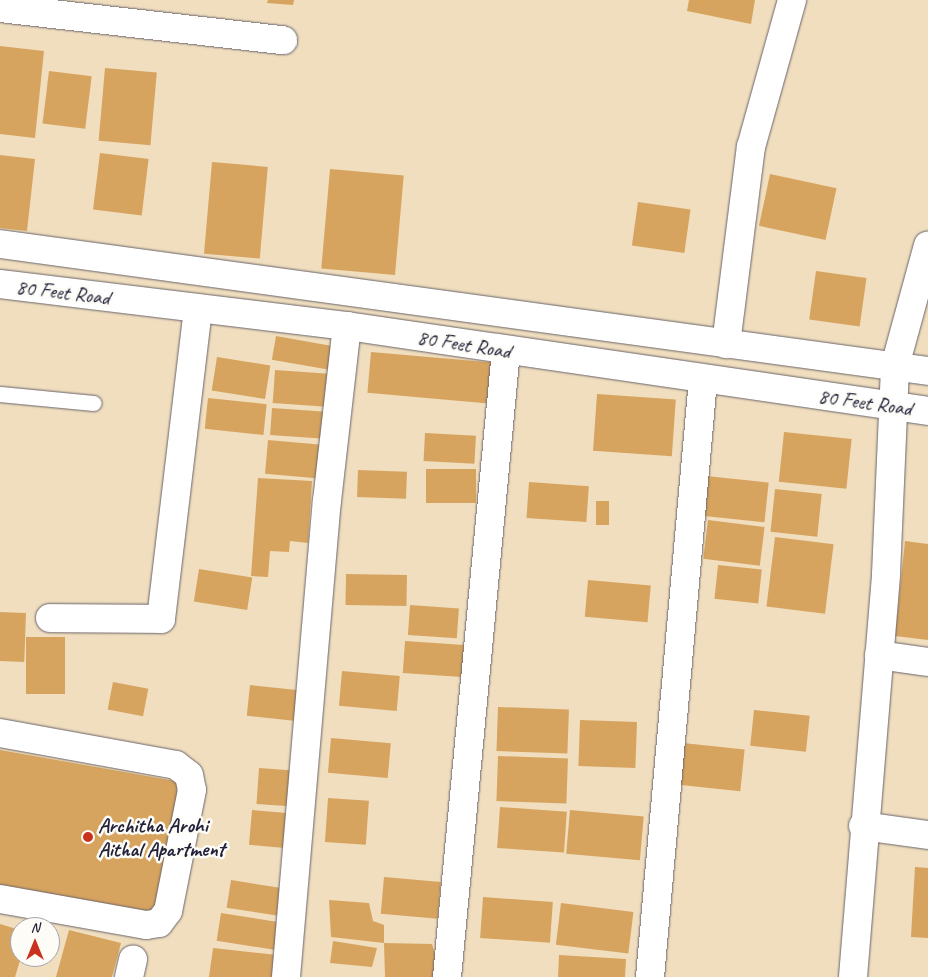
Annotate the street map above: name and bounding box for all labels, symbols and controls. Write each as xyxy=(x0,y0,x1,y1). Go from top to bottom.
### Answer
street label: 80 Feet Road xyxy=(15,274,111,310)
street label: 80 Feet Road xyxy=(416,324,512,364)
street label: 80 Feet Road xyxy=(817,383,913,421)
place label: Architha Arohi Aithal Apartment xyxy=(98,812,225,862)
marker: Architha Arohi Aithal Apartment xyxy=(82,831,94,843)
north arrow xyxy=(10,917,60,967)
text: N xyxy=(31,919,39,936)

